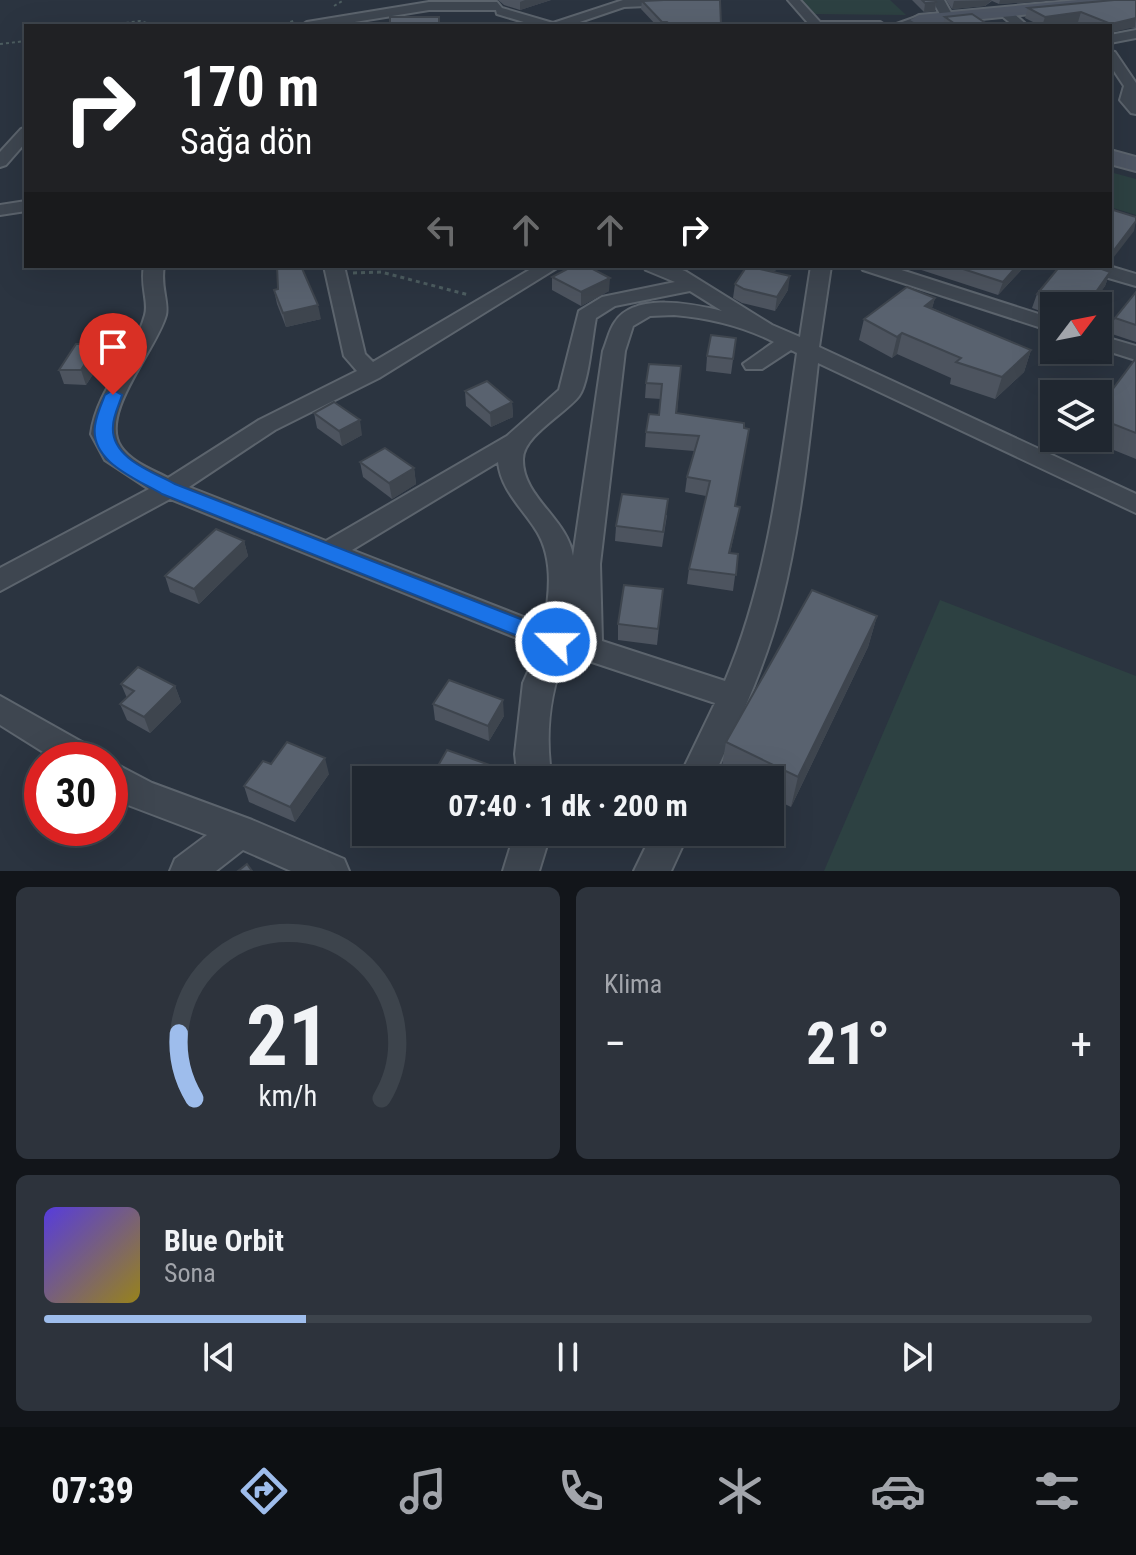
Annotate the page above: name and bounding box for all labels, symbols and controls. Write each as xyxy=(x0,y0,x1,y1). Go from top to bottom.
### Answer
text: 170 m xyxy=(180,54,319,120)
icon: right xyxy=(48,56,152,160)
text: Sağa dön xyxy=(180,121,313,163)
icon: left xyxy=(420,208,464,252)
icon: ahead xyxy=(504,208,548,252)
icon: ahead xyxy=(588,208,632,252)
icon: right xyxy=(672,208,716,252)
north arrow xyxy=(1040,292,1112,364)
map controls xyxy=(1040,292,1112,452)
pin xyxy=(79,313,147,395)
icon: arrive xyxy=(91,325,135,369)
button: layers xyxy=(1040,380,1112,452)
position arrow xyxy=(514,600,598,684)
speed limit sign: 30 xyxy=(24,742,128,846)
text: 07:40 · 1 dk · 200 m xyxy=(448,788,688,823)
text: Klima xyxy=(604,969,662,999)
text: 21 xyxy=(246,988,330,1085)
text: 21° xyxy=(806,1008,890,1079)
text: − xyxy=(604,1018,626,1070)
text: + xyxy=(1070,1018,1092,1070)
text: km/h xyxy=(259,1079,317,1113)
text: Blue Orbit xyxy=(164,1223,284,1258)
text: Sona xyxy=(164,1258,216,1288)
icon: previous xyxy=(197,1335,241,1379)
icon: pause xyxy=(546,1335,590,1379)
icon: next xyxy=(895,1335,939,1379)
icon: directions xyxy=(236,1463,292,1519)
icon: music xyxy=(395,1463,451,1519)
icon: phone xyxy=(553,1463,609,1519)
icon: climate xyxy=(712,1463,768,1519)
icon: car xyxy=(870,1463,926,1519)
icon: filters xyxy=(1029,1463,1085,1519)
text: 07:39 xyxy=(51,1470,134,1512)

